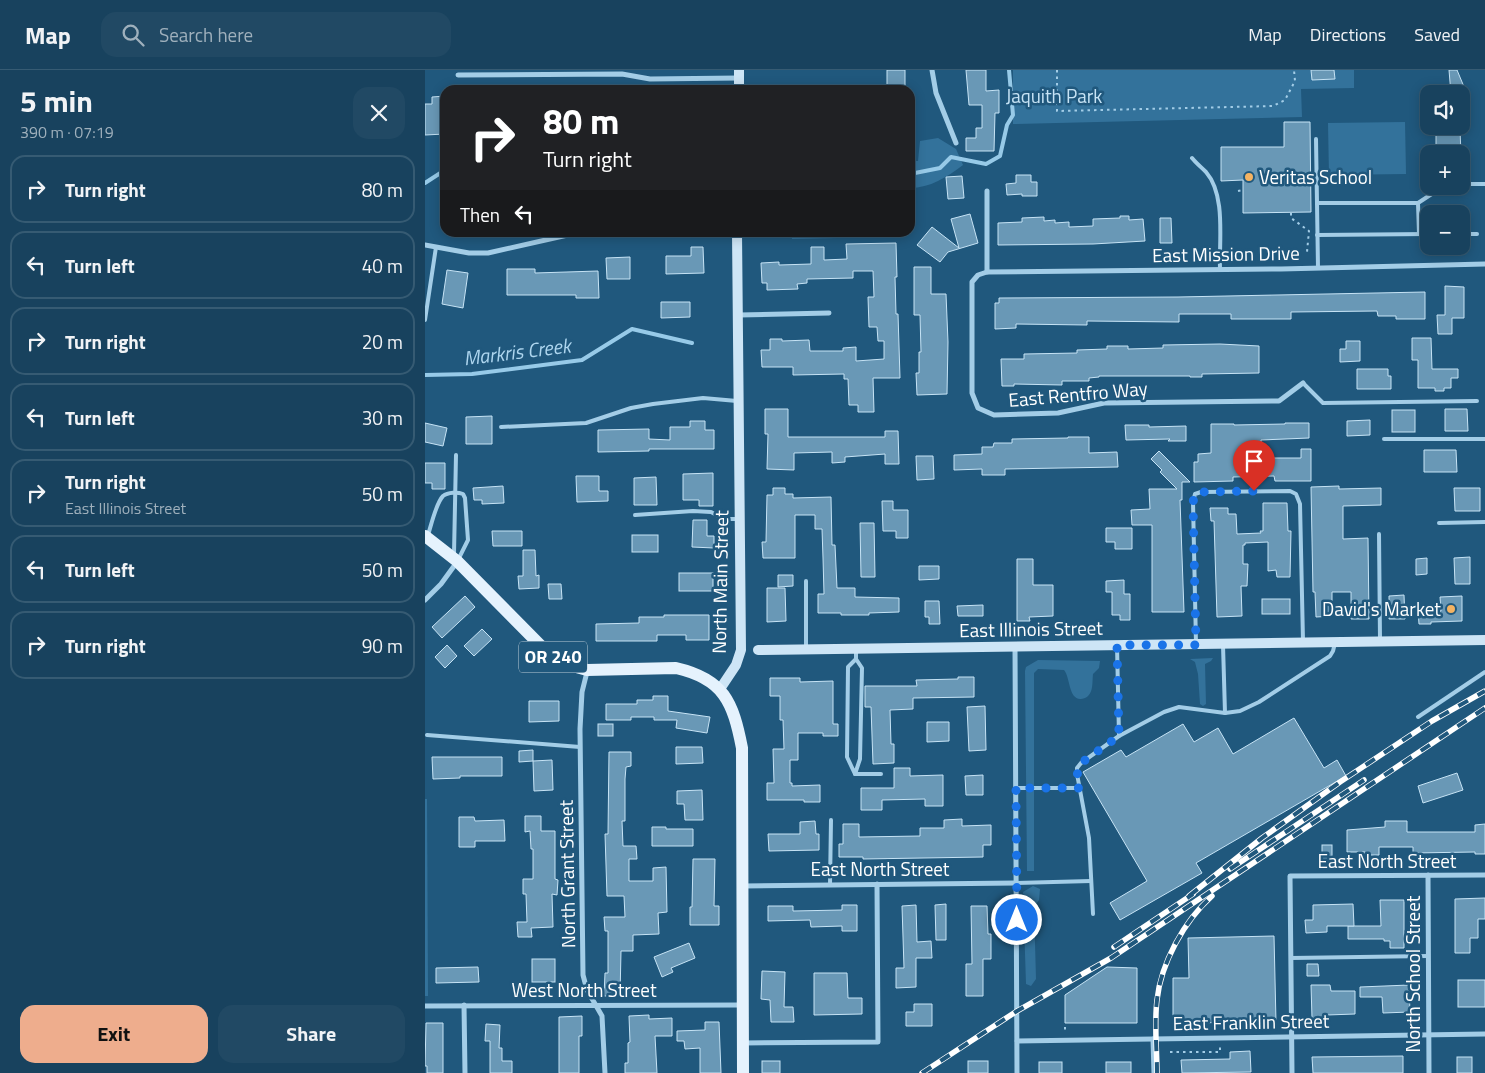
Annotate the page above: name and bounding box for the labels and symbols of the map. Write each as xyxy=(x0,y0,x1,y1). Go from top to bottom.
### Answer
park label: Jaquith Park xyxy=(1006,81,1102,110)
place label: Veritas School xyxy=(1259,162,1372,191)
marker: Veritas School xyxy=(1243,171,1255,183)
street label: East Mission Drive xyxy=(1152,238,1300,269)
water label: Markris Creek xyxy=(462,329,574,373)
street label: East Rentfro Way xyxy=(1007,373,1149,414)
pin xyxy=(1233,440,1275,491)
street label: North Main Street xyxy=(704,510,735,654)
place label: David's Market xyxy=(1322,594,1441,623)
marker: David's Market xyxy=(1445,603,1457,615)
street label: East Illinois Street xyxy=(959,613,1103,644)
road number: OR 240 xyxy=(519,642,587,672)
street label: North Grant Street xyxy=(551,799,582,948)
street label: East North Street xyxy=(1317,846,1457,875)
street label: East North Street xyxy=(810,854,950,883)
position arrow xyxy=(990,893,1042,945)
street label: North School Street xyxy=(1398,895,1427,1052)
street label: West North Street xyxy=(511,975,657,1004)
street label: East Franklin Street xyxy=(1172,1006,1330,1037)

